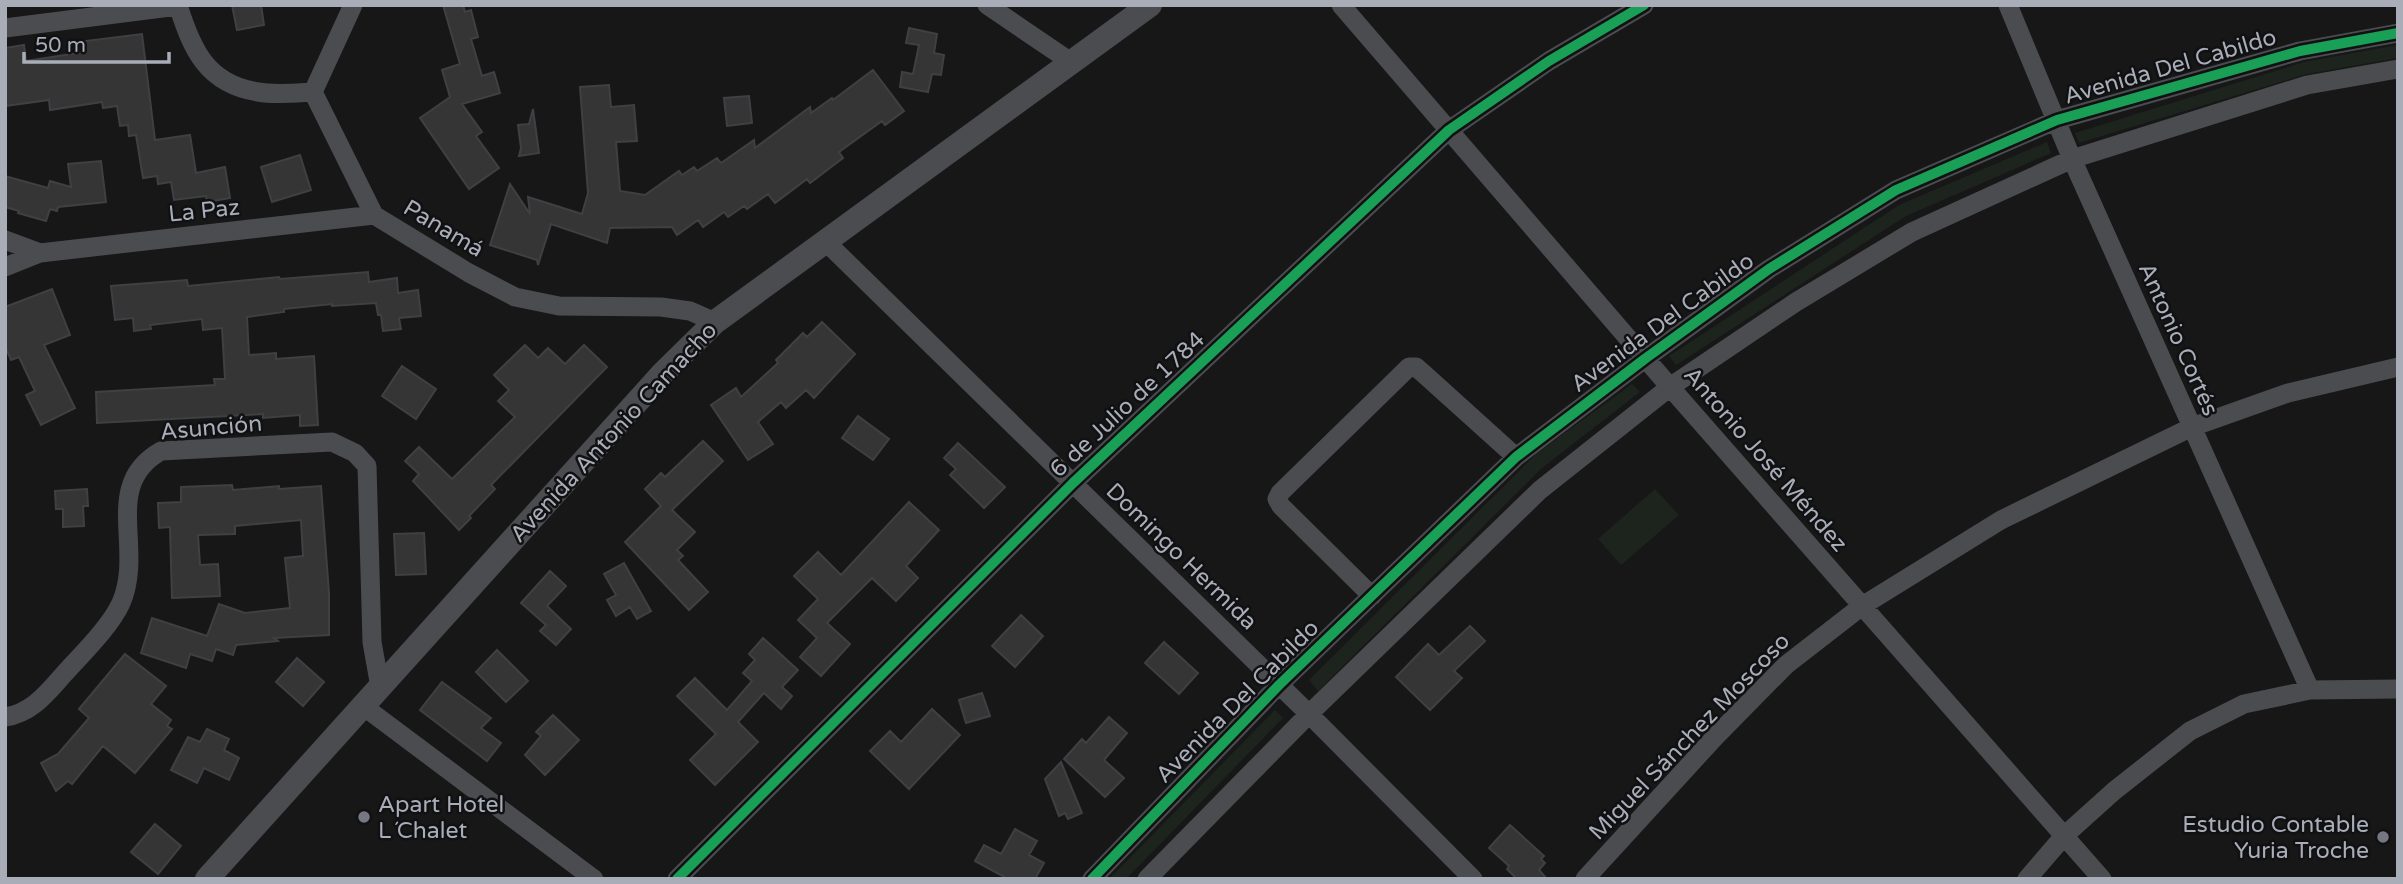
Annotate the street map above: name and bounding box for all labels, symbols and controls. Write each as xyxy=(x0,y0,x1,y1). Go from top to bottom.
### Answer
scale bar xyxy=(24,21,170,65)
street label: Avenida Del Cabildo xyxy=(2061,23,2280,111)
text: 50 m xyxy=(35,33,86,58)
street label: La Paz xyxy=(167,193,241,229)
street label: Panamá xyxy=(398,194,489,264)
street label: Avenida Del Cabildo xyxy=(1566,247,1760,399)
street label: Antonio Cortés xyxy=(2132,259,2224,420)
street label: Avenida Antonio Camacho xyxy=(504,317,723,549)
street label: 6 de Julio de 1784 xyxy=(1044,326,1211,484)
street label: Antonio José Méndez xyxy=(1677,362,1853,558)
street label: Asunción xyxy=(159,410,263,446)
street label: Domingo Hermida xyxy=(1100,477,1263,636)
street label: Avenida Del Cabildo xyxy=(1150,614,1325,789)
street label: Miguel Sánchez Moscoso xyxy=(1583,627,1796,846)
place label: Apart Hotel L´Chalet xyxy=(378,791,504,845)
marker: Apart Hotel L´Chalet xyxy=(356,809,372,825)
place label: Estudio Contable Yuria Troche xyxy=(2182,811,2369,865)
marker: Estudio Contable Yuria Troche xyxy=(2375,829,2391,845)

